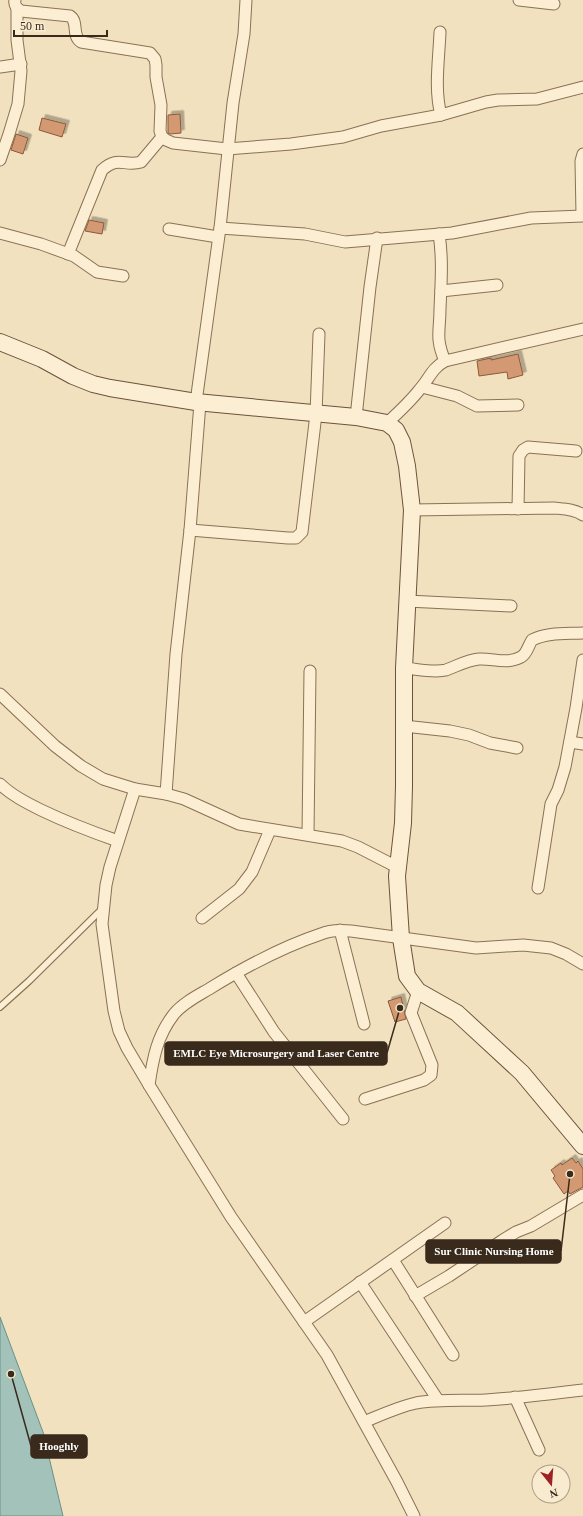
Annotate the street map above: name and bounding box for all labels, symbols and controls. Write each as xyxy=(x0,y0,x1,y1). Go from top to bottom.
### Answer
scale bar xyxy=(14,12,107,38)
text: 50 m xyxy=(20,19,45,33)
callout: EMLC Eye Microsurgery and Laser Centre xyxy=(165,1042,387,1065)
text: EMLC Eye Microsurgery and Laser Centre xyxy=(173,1047,379,1059)
callout: Sur Clinic Nursing Home xyxy=(426,1240,561,1263)
text: Sur Clinic Nursing Home xyxy=(434,1245,554,1257)
callout: Hooghly xyxy=(31,1435,87,1458)
text: Hooghly xyxy=(39,1440,79,1452)
north arrow xyxy=(531,1464,571,1504)
text: N xyxy=(548,1487,559,1500)

